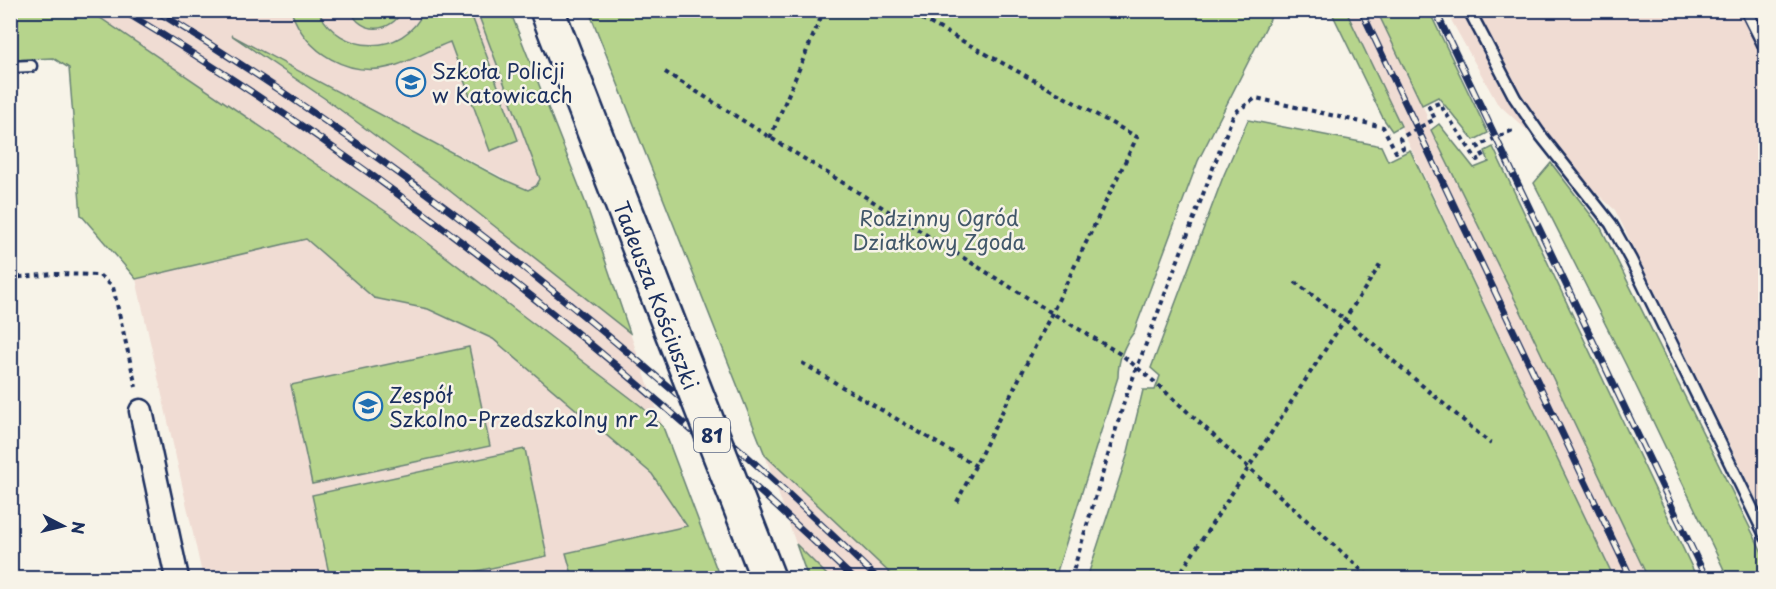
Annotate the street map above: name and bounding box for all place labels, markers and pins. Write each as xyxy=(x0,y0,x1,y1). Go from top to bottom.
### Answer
place label: Szkoła Policji w Katowicach xyxy=(432,54,573,110)
school or university icon: Szkoła Policji w Katowicach xyxy=(395,66,427,98)
place label: Zespół Szkolno-Przedszkolny nr 2 xyxy=(389,378,659,434)
school or university icon: Zespół Szkolno-Przedszkolny nr 2 xyxy=(352,390,384,422)

